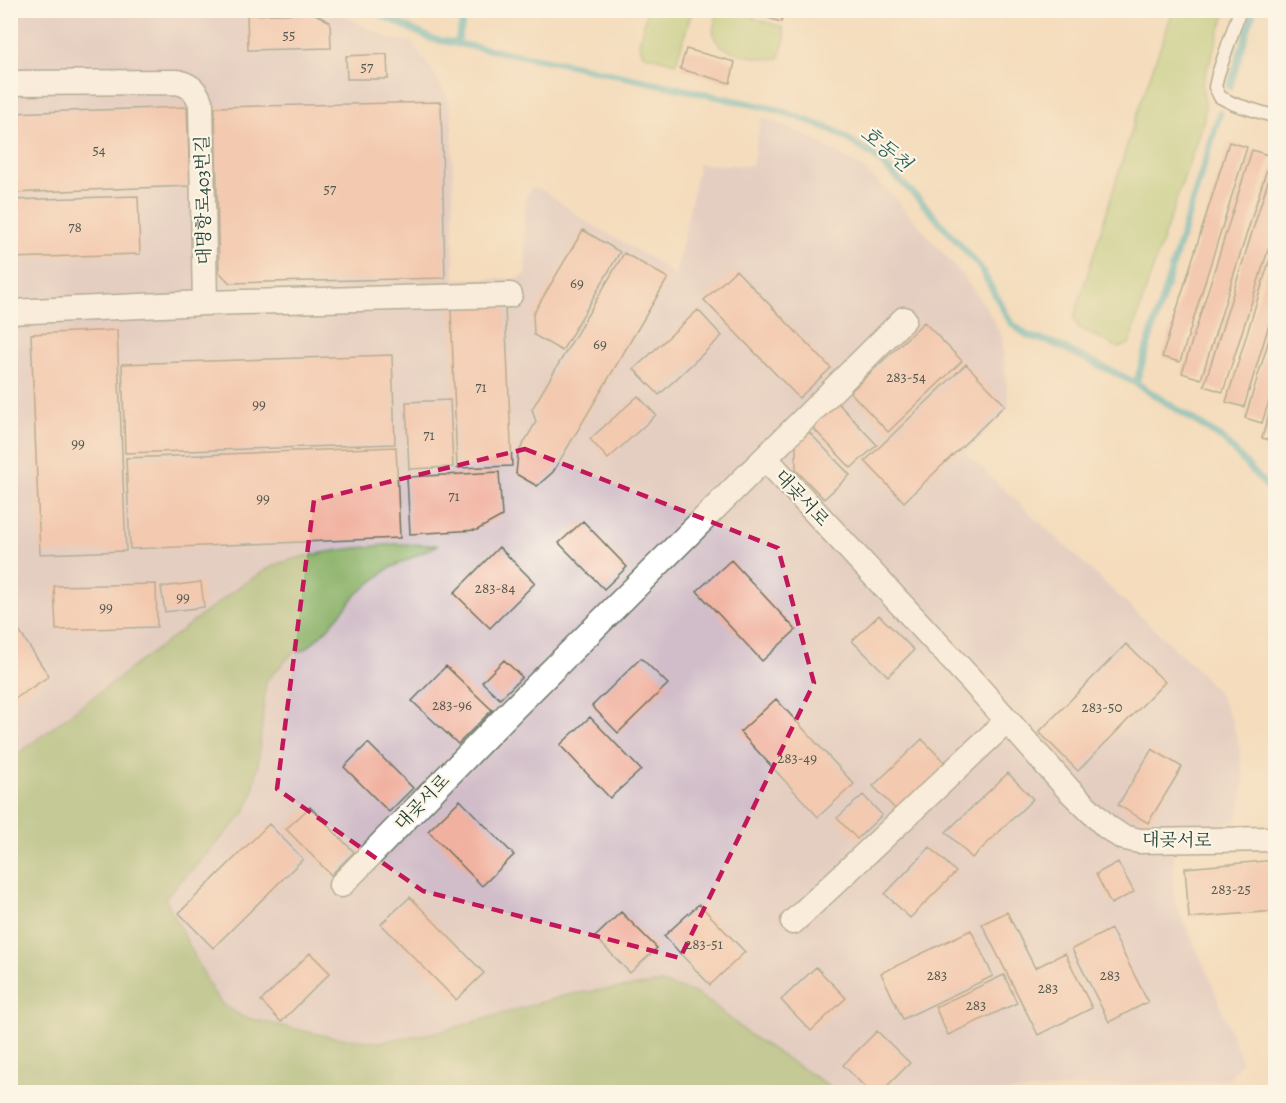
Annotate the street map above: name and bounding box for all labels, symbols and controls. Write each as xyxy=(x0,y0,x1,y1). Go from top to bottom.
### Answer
house number: 55 xyxy=(283,25,295,45)
house number: 57 xyxy=(361,57,374,77)
water label: 호동천 xyxy=(855,120,918,179)
street label: 대명항로403번길 xyxy=(190,135,216,265)
house number: 54 xyxy=(92,140,106,160)
house number: 57 xyxy=(324,179,337,199)
house number: 78 xyxy=(68,217,82,237)
house number: 69 xyxy=(570,273,584,293)
house number: 69 xyxy=(593,334,607,354)
house number: 283-54 xyxy=(886,367,926,387)
house number: 71 xyxy=(475,377,487,397)
house number: 99 xyxy=(252,394,266,414)
house number: 71 xyxy=(423,425,435,445)
house number: 99 xyxy=(71,433,85,453)
street label: 대곶서로 xyxy=(770,464,834,532)
house number: 71 xyxy=(448,486,460,506)
house number: 99 xyxy=(256,488,270,508)
house number: 283-84 xyxy=(475,578,515,598)
house number: 99 xyxy=(176,587,190,607)
house number: 99 xyxy=(99,597,113,617)
house number: 283-96 xyxy=(432,695,472,715)
house number: 283-50 xyxy=(1082,697,1122,717)
house number: 283-49 xyxy=(777,748,817,768)
street label: 대곶서로 xyxy=(389,769,455,835)
street label: 대곶서로 xyxy=(1142,827,1212,853)
house number: 283-25 xyxy=(1211,879,1251,899)
house number: 283-51 xyxy=(685,934,723,954)
house number: 283 xyxy=(927,965,947,985)
house number: 283 xyxy=(1100,965,1120,985)
house number: 283 xyxy=(1038,978,1058,998)
house number: 283 xyxy=(966,995,986,1015)

